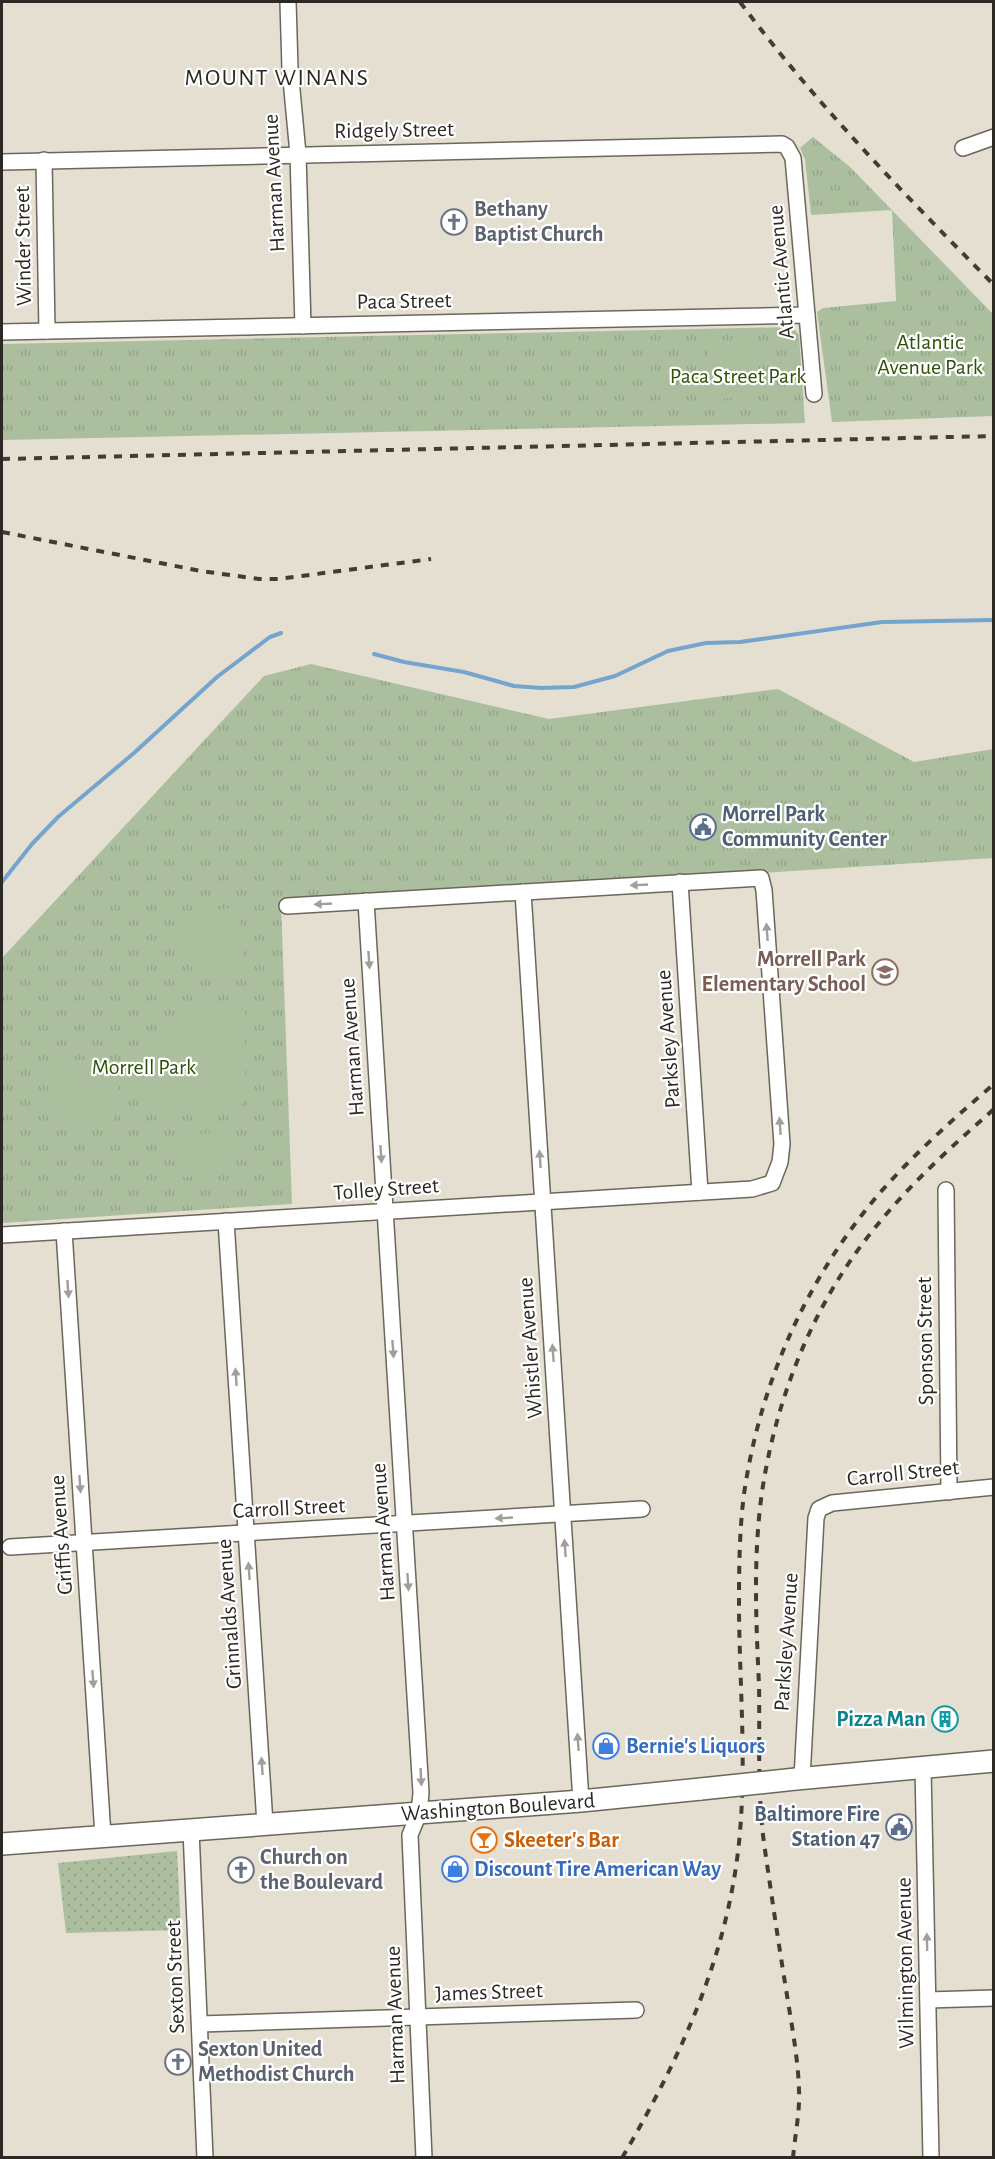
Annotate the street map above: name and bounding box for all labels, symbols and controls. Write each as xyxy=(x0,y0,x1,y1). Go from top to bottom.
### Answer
district label: MOUNT WINANS xyxy=(185,66,369,90)
street label: Harman Avenue xyxy=(259,113,289,253)
street label: Ridgely Street xyxy=(334,118,454,142)
street label: Winder Street xyxy=(11,186,35,306)
place label: Bethany Baptist Church xyxy=(474,198,603,245)
street label: Atlantic Avenue xyxy=(764,204,798,340)
church icon: Bethany Baptist Church xyxy=(439,207,469,237)
street label: Paca Street xyxy=(356,289,452,313)
park label: Atlantic Avenue Park xyxy=(877,331,983,378)
park label: Paca Street Park xyxy=(670,365,806,387)
place label: Morrel Park Community Center xyxy=(722,803,887,851)
public building icon: Morrel Park Community Center xyxy=(688,812,718,842)
one-way arrow xyxy=(630,880,649,890)
one-way arrow xyxy=(313,899,332,909)
one-way arrow xyxy=(762,922,772,941)
place label: Morrell Park Elementary School xyxy=(702,948,866,996)
one-way arrow xyxy=(365,950,374,969)
school or university icon: Morrell Park Elementary School xyxy=(870,957,900,987)
street label: Parksley Avenue xyxy=(652,969,684,1109)
street label: Harman Avenue xyxy=(336,977,368,1117)
park label: Morrell Park xyxy=(92,1056,196,1078)
one-way arrow xyxy=(776,1117,785,1136)
one-way arrow xyxy=(377,1145,386,1164)
one-way arrow xyxy=(535,1149,545,1168)
street label: Tolley Street xyxy=(332,1174,440,1204)
street label: Sponson Street xyxy=(913,1276,937,1406)
street label: Whistler Avenue xyxy=(514,1277,546,1419)
one-way arrow xyxy=(63,1280,73,1299)
one-way arrow xyxy=(389,1340,398,1359)
one-way arrow xyxy=(548,1344,557,1363)
one-way arrow xyxy=(232,1367,241,1386)
street label: Carroll Street xyxy=(846,1456,960,1490)
street label: Harman Avenue xyxy=(367,1462,399,1602)
street label: Griffis Avenue xyxy=(46,1474,76,1596)
one-way arrow xyxy=(76,1474,85,1493)
street label: Carroll Street xyxy=(232,1494,346,1522)
one-way arrow xyxy=(495,1513,514,1522)
street label: Grinnalds Avenue xyxy=(213,1538,245,1690)
one-way arrow xyxy=(560,1538,570,1557)
one-way arrow xyxy=(244,1562,254,1581)
one-way arrow xyxy=(404,1572,413,1591)
street label: Parksley Avenue xyxy=(770,1572,802,1712)
one-way arrow xyxy=(88,1669,98,1688)
building icon: Pizza Man xyxy=(930,1704,960,1734)
place label: Pizza Man xyxy=(836,1708,926,1730)
shop icon: Bernie's Liquors xyxy=(591,1731,621,1761)
one-way arrow xyxy=(573,1733,582,1752)
place label: Bernie's Liquors xyxy=(626,1735,765,1757)
one-way arrow xyxy=(257,1756,266,1775)
one-way arrow xyxy=(416,1767,425,1786)
street label: Washington Boulevard xyxy=(400,1789,596,1825)
place label: Baltimore Fire Station 47 xyxy=(754,1803,880,1850)
public building icon: Baltimore Fire Station 47 xyxy=(884,1812,914,1842)
bar icon: Skeeter's Bar xyxy=(469,1825,499,1855)
place label: Skeeter's Bar xyxy=(504,1829,619,1851)
place label: Church on the Boulevard xyxy=(260,1846,384,1893)
shop icon: Discount Tire American Way xyxy=(440,1854,470,1884)
church icon: Church on the Boulevard xyxy=(226,1855,256,1885)
place label: Discount Tire American Way xyxy=(474,1858,721,1881)
street label: Wilmington Avenue xyxy=(893,1877,917,2049)
street label: Sexton Street xyxy=(162,1920,188,2034)
one-way arrow xyxy=(922,1932,931,1951)
street label: Harman Avenue xyxy=(382,1945,408,2085)
street label: James Street xyxy=(435,1979,543,2005)
place label: Sexton United Methodist Church xyxy=(198,2038,354,2085)
church icon: Sexton United Methodist Church xyxy=(163,2047,193,2077)

